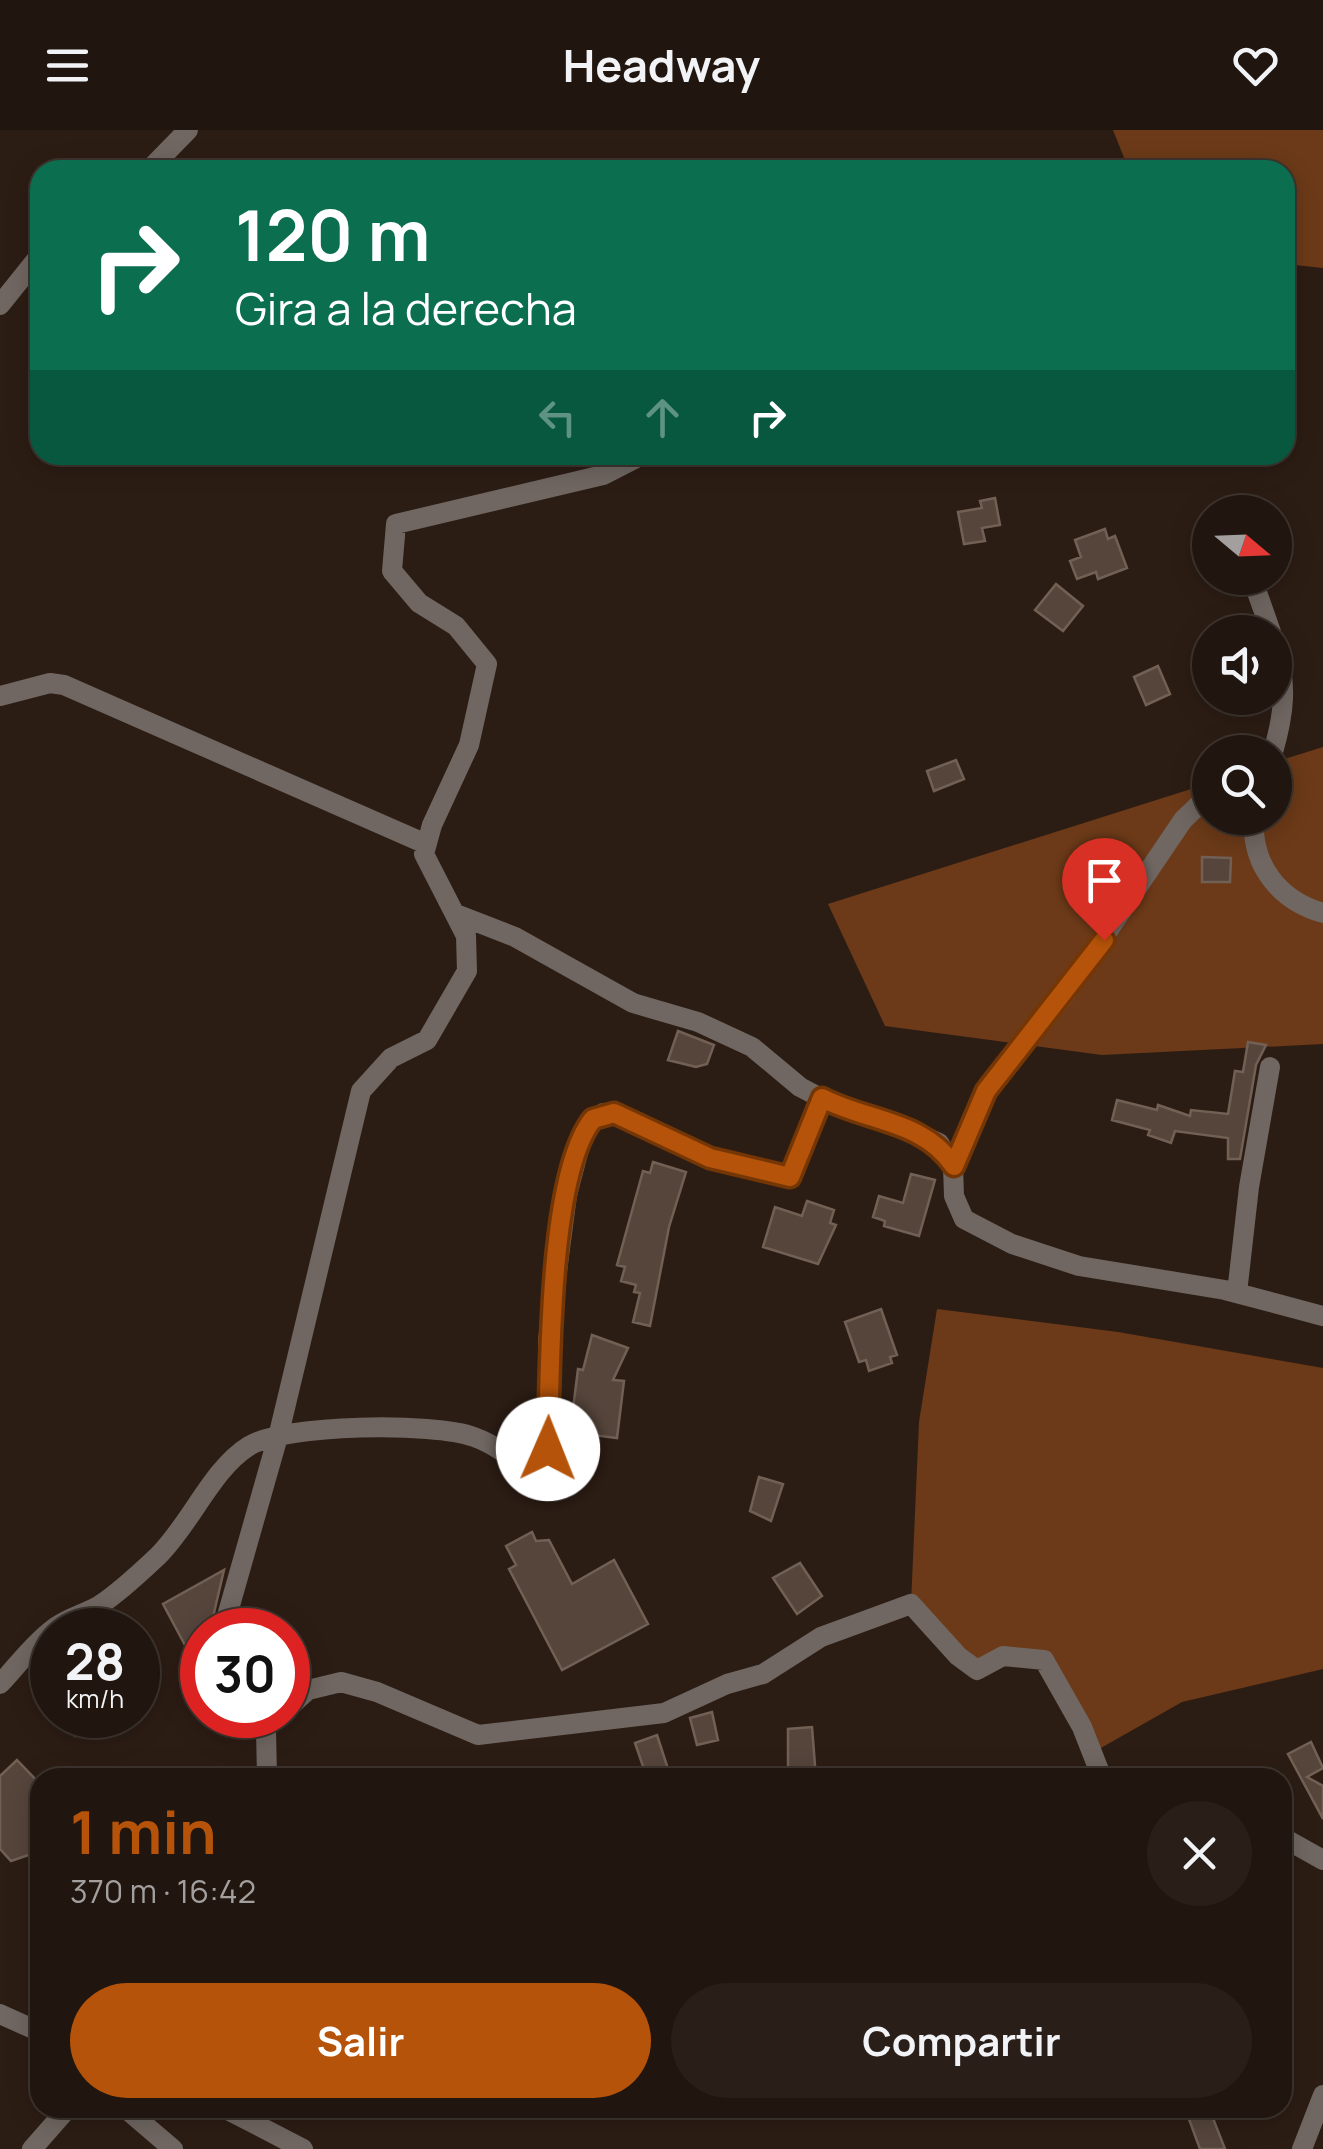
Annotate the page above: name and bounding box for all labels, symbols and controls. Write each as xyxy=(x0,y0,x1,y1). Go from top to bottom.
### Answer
text: Headway xyxy=(563,34,760,96)
icon: menu xyxy=(40,38,95,93)
icon: heart xyxy=(1228,38,1283,93)
text: 120 m xyxy=(235,186,430,282)
icon: right xyxy=(70,200,200,330)
text: Gira a la derecha xyxy=(235,277,577,339)
icon: left xyxy=(530,390,585,445)
icon: ahead xyxy=(635,390,690,445)
icon: right xyxy=(740,390,795,445)
north arrow xyxy=(1192,495,1292,595)
map controls xyxy=(1192,495,1292,835)
button: sound xyxy=(1192,615,1292,715)
button: search xyxy=(1192,735,1292,835)
pin xyxy=(1062,838,1147,941)
icon: arrive xyxy=(1077,853,1132,908)
position arrow xyxy=(496,1397,600,1501)
speed limit sign: 30 xyxy=(180,1608,310,1738)
text: 28 xyxy=(65,1627,125,1695)
text: km/h xyxy=(66,1681,124,1716)
text: 1 min xyxy=(70,1790,217,1872)
button: close xyxy=(1147,1801,1252,1906)
text: 370 m · 16:42 xyxy=(70,1869,256,1913)
button: Salir xyxy=(70,1983,651,2098)
button: Compartir xyxy=(671,1983,1252,2098)

